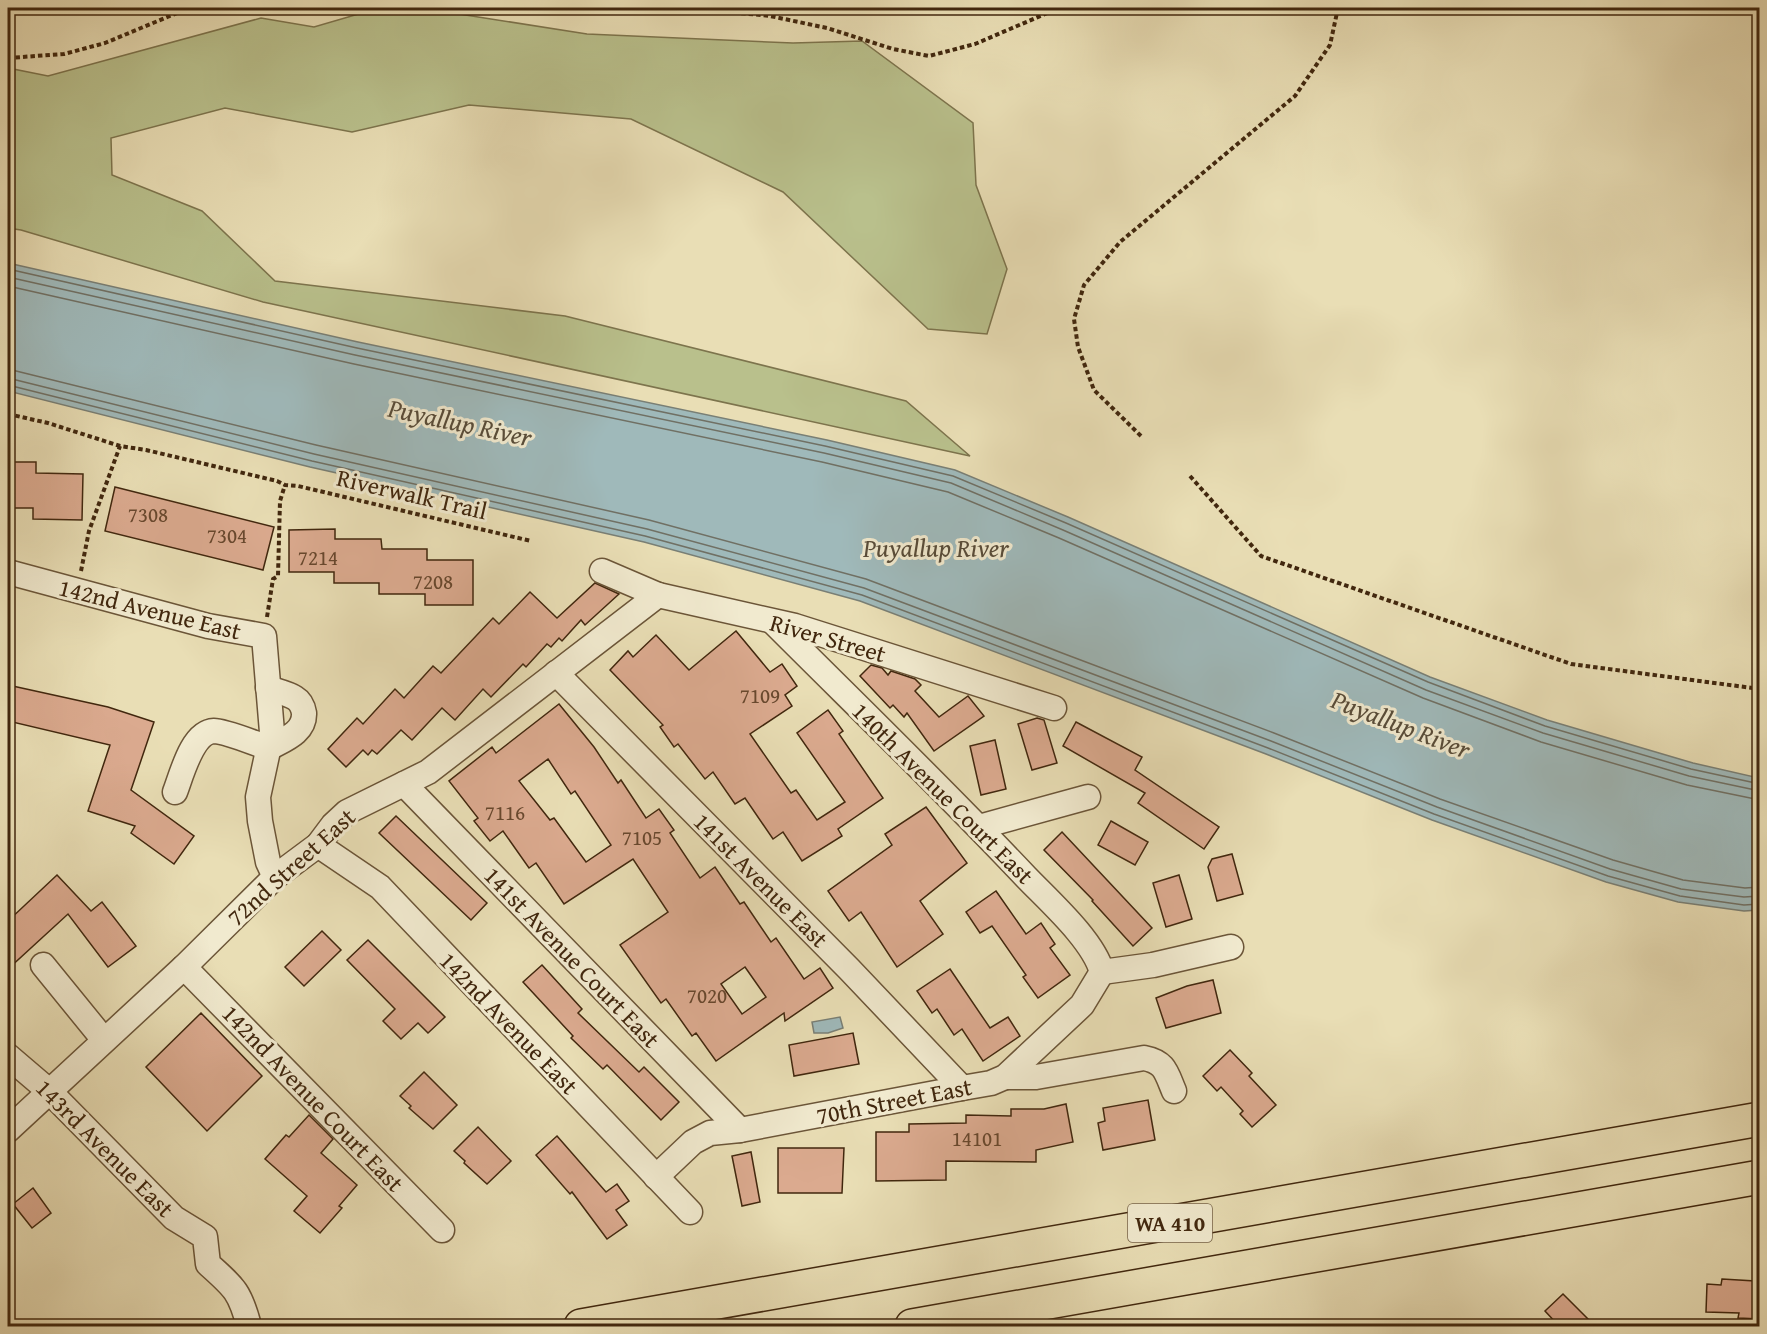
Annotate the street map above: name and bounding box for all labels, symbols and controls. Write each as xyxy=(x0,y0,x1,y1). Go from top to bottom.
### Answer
water label: Puyallup River xyxy=(384,388,537,457)
street label: Riverwalk Trail xyxy=(333,460,491,528)
house number: 7308 xyxy=(128,499,168,530)
house number: 7304 xyxy=(207,520,247,551)
water label: Puyallup River xyxy=(862,528,1010,567)
house number: 7214 xyxy=(298,542,338,573)
house number: 7208 xyxy=(413,566,453,597)
street label: 142nd Avenue East xyxy=(55,569,245,649)
street label: River Street xyxy=(766,605,891,671)
water label: Puyallup River xyxy=(1325,679,1477,769)
house number: 7109 xyxy=(740,680,780,711)
street label: 140th Avenue Court East xyxy=(844,694,1042,892)
house number: 7116 xyxy=(485,797,525,828)
street label: 72nd Street East xyxy=(219,799,363,934)
street label: 141st Avenue East xyxy=(686,805,837,956)
house number: 7105 xyxy=(622,822,662,853)
street label: 141st Avenue Court East xyxy=(476,858,668,1056)
street label: 142nd Avenue East xyxy=(432,944,587,1103)
house number: 7020 xyxy=(687,980,727,1011)
street label: 142nd Avenue Court East xyxy=(214,996,412,1200)
street label: 70th Street East xyxy=(813,1069,975,1133)
street label: 143rd Avenue East xyxy=(28,1071,182,1225)
house number: 14101 xyxy=(952,1123,1002,1154)
road number: WA 410 xyxy=(1128,1204,1212,1242)

